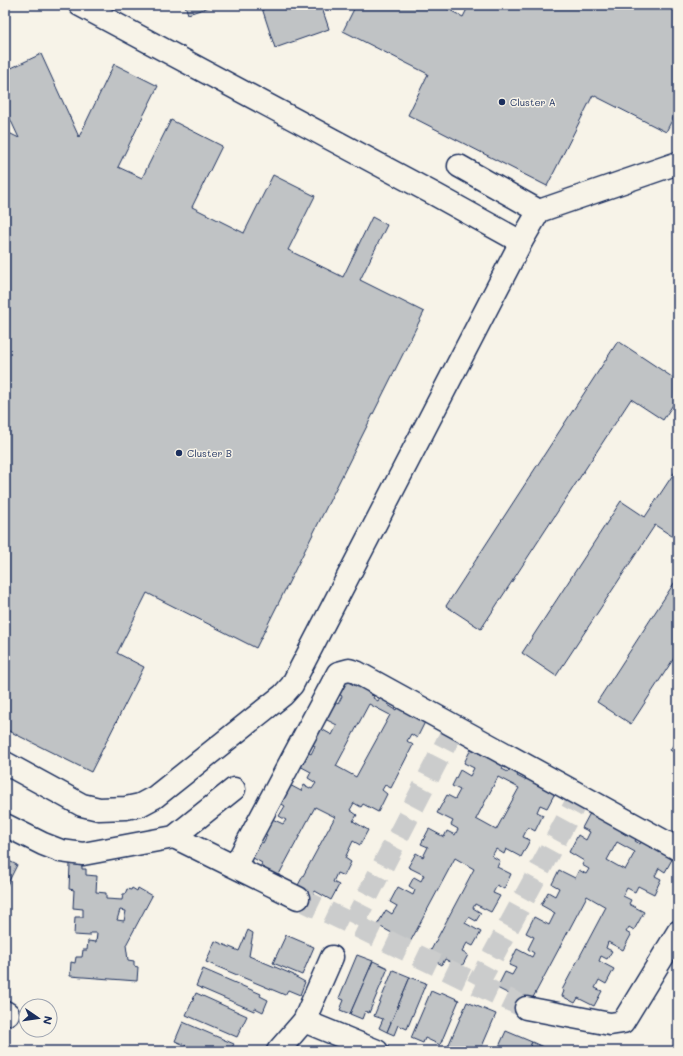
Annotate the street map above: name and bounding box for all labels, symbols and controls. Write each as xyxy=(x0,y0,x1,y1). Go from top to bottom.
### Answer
place label: Cluster A xyxy=(510,95,556,109)
marker: Cluster A xyxy=(497,97,507,107)
place label: Cluster B xyxy=(187,446,232,460)
marker: Cluster B xyxy=(174,448,184,458)
north arrow xyxy=(18,998,58,1038)
text: N xyxy=(40,1015,56,1026)

